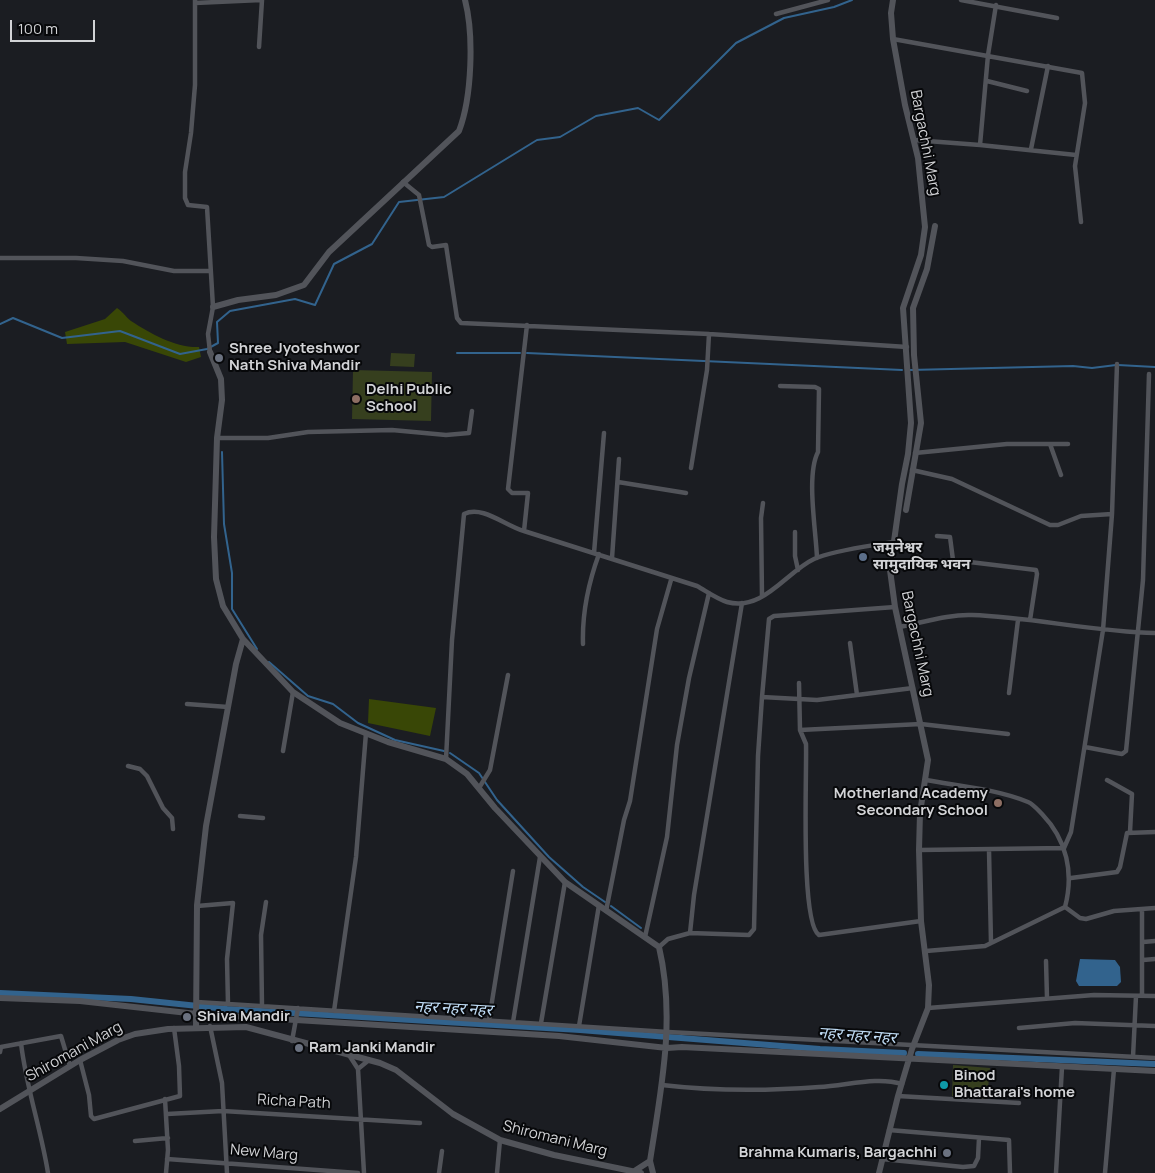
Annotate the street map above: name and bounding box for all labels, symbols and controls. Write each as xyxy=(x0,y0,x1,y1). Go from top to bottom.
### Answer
scale bar xyxy=(12,10,98,42)
text: 100 m xyxy=(18,18,58,39)
street label: Bargachhi Marg xyxy=(906,89,944,197)
place label: Shree Jyoteshwor Nath Shiva Mandir xyxy=(229,340,360,375)
marker: Shree Jyoteshwor Nath Shiva Mandir xyxy=(213,352,225,364)
place label: Delhi Public School xyxy=(366,381,452,416)
marker: Delhi Public School xyxy=(350,393,362,405)
place label: जमुनेश्वर सामुदायिक भवन xyxy=(873,539,970,574)
marker: जमुनेश्वर सामुदायिक भवन xyxy=(857,551,869,563)
street label: Bargachhi Marg xyxy=(897,590,937,698)
place label: Motherland Academy Secondary School xyxy=(834,785,988,820)
marker: Motherland Academy Secondary School xyxy=(992,797,1004,809)
water label: नहर नहर नहर xyxy=(413,997,493,1021)
place label: Shiva Mandir xyxy=(197,1008,290,1026)
marker: Shiva Mandir xyxy=(181,1011,193,1023)
street label: Shiromani Marg xyxy=(23,1018,125,1086)
water label: नहर नहर नहर xyxy=(817,1024,897,1048)
place label: Ram Janki Mandir xyxy=(309,1039,435,1057)
marker: Ram Janki Mandir xyxy=(293,1042,305,1054)
place label: Binod Bhattarai's home xyxy=(954,1067,1075,1102)
marker: Binod Bhattarai's home xyxy=(938,1079,950,1091)
street label: Richa Path xyxy=(257,1091,331,1113)
street label: Shiromani Marg xyxy=(501,1117,609,1161)
street label: New Marg xyxy=(229,1141,299,1165)
place label: Brahma Kumaris, Bargachhi xyxy=(739,1144,937,1162)
marker: Brahma Kumaris, Bargachhi xyxy=(941,1147,953,1159)

